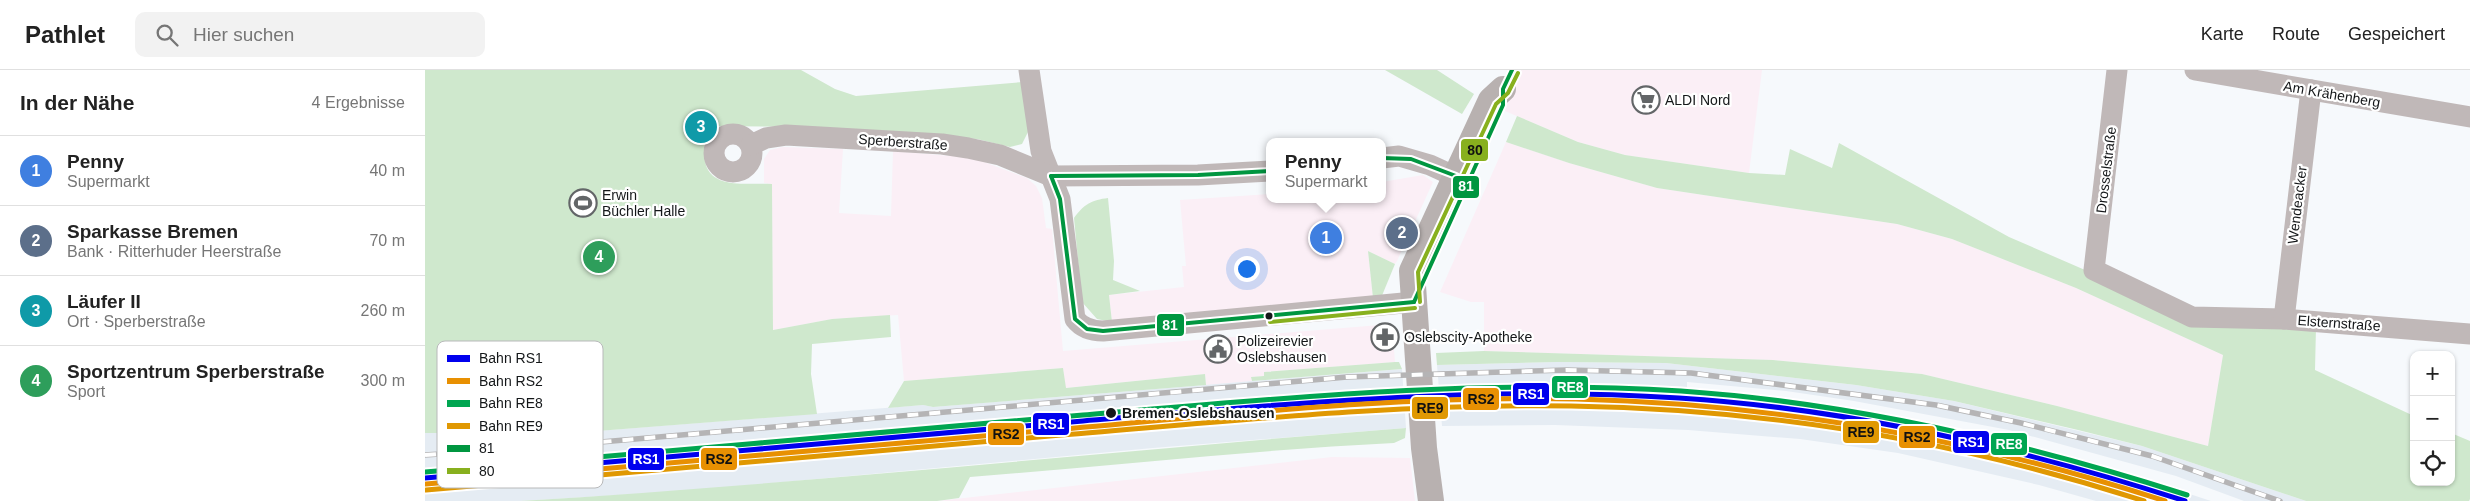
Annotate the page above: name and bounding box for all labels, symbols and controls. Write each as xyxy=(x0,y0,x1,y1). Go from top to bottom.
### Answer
search box xyxy=(135,12,485,57)
text: Pathlet xyxy=(25,21,105,48)
icon: search xyxy=(153,21,181,49)
text: Hier suchen xyxy=(193,24,294,45)
text: Karte xyxy=(2201,24,2244,44)
text: Route xyxy=(2272,24,2320,44)
text: Gespeichert xyxy=(2348,24,2445,44)
street label: Am Krähenberg xyxy=(2282,78,2382,110)
supermarket icon: ALDI Nord xyxy=(1631,85,1661,115)
text: In der Nähe xyxy=(20,91,134,114)
place label: ALDI Nord xyxy=(1665,92,1730,108)
text: 4 Ergebnisse xyxy=(312,94,405,111)
pin: 3 xyxy=(685,108,717,146)
street label: Drosselstraße xyxy=(2093,126,2119,214)
street label: Sperberstraße xyxy=(858,131,948,153)
popup xyxy=(1266,138,1386,203)
line badge: 80 xyxy=(1460,138,1489,162)
text: 80 xyxy=(1467,142,1483,158)
text: Penny xyxy=(67,151,124,172)
text: Penny xyxy=(1285,151,1342,172)
text: 1 xyxy=(32,162,40,179)
text: 40 m xyxy=(369,162,405,179)
street label: Wendeacker xyxy=(2284,165,2310,245)
text: Supermarkt xyxy=(67,173,150,190)
text: Supermarkt xyxy=(1285,173,1367,190)
line badge: 81 xyxy=(1452,175,1480,199)
text: 81 xyxy=(1458,178,1474,194)
place label: Erwin Büchler Halle xyxy=(602,187,685,219)
sports icon: Erwin Büchler Halle xyxy=(568,188,598,218)
pin: 2 xyxy=(1386,214,1418,252)
pin: 1 xyxy=(1310,219,1342,257)
text: Sparkasse Bremen xyxy=(67,221,238,242)
text: 2 xyxy=(32,232,40,249)
text: 70 m xyxy=(369,232,405,249)
pin: 4 xyxy=(583,238,615,276)
text: Bank · Ritterhuder Heerstraße xyxy=(67,243,281,260)
your location xyxy=(1234,256,1260,282)
text: Läufer II xyxy=(67,291,141,312)
text: 3 xyxy=(32,302,40,319)
text: 260 m xyxy=(361,302,405,319)
unlabelled marker xyxy=(1264,311,1274,321)
street label: Elsternstraße xyxy=(2297,312,2381,334)
text: Ort · Sperberstraße xyxy=(67,313,206,330)
line badge: 81 xyxy=(1156,313,1185,337)
text: 81 xyxy=(1162,317,1178,333)
pharmacy icon: Oslebscity-Apotheke xyxy=(1370,322,1400,352)
place label: Oslebscity-Apotheke xyxy=(1404,329,1533,345)
place label: Polizeirevier Oslebshausen xyxy=(1237,333,1327,365)
public building icon: Polizeirevier Oslebshausen xyxy=(1203,334,1233,364)
legend xyxy=(437,341,603,488)
text: Bahn RS1 xyxy=(479,350,543,366)
map controls xyxy=(2410,351,2455,486)
button: + xyxy=(2410,351,2455,396)
text: Sportzentrum Sperberstraße xyxy=(67,361,325,382)
text: 4 xyxy=(32,372,40,389)
text: 300 m xyxy=(361,372,405,389)
text: Bahn RS2 xyxy=(479,373,543,389)
line badge: RE8 xyxy=(1551,375,1589,399)
text: RE8 xyxy=(1556,379,1584,395)
line badge: RS1 xyxy=(1512,382,1550,406)
text: Sport xyxy=(67,383,105,400)
text: RS1 xyxy=(1517,386,1545,402)
line badge: RS2 xyxy=(1462,387,1500,411)
text: RS2 xyxy=(1467,391,1495,407)
text: Bahn RE8 xyxy=(479,395,543,411)
line badge: RE9 xyxy=(1411,396,1449,420)
button: − xyxy=(2410,396,2455,441)
text: RE9 xyxy=(1416,400,1444,416)
place label: Bremen-Oslebshausen xyxy=(1122,405,1275,421)
marker: Bremen-Oslebshausen xyxy=(1104,406,1118,420)
line badge: RS1 xyxy=(1032,412,1070,436)
text: RS1 xyxy=(1037,416,1065,432)
text: Bahn RE9 xyxy=(479,418,543,434)
line badge: RE9 xyxy=(1842,420,1880,444)
line badge: RS2 xyxy=(987,422,1025,446)
text: RE9 xyxy=(1847,424,1875,440)
line badge: RS2 xyxy=(1898,425,1936,449)
text: RS2 xyxy=(992,426,1020,442)
text: RS2 xyxy=(1903,429,1931,445)
line badge: RS1 xyxy=(1952,430,1990,454)
line badge: RE8 xyxy=(1990,432,2028,456)
text: RS1 xyxy=(1957,434,1985,450)
text: RE8 xyxy=(1995,436,2023,452)
text: 81 xyxy=(479,440,495,456)
button: locate xyxy=(2410,441,2455,486)
line badge: RS1 xyxy=(627,447,665,471)
line badge: RS2 xyxy=(700,447,738,471)
text: RS1 xyxy=(632,451,660,467)
text: RS2 xyxy=(705,451,733,467)
text: 80 xyxy=(479,463,495,479)

